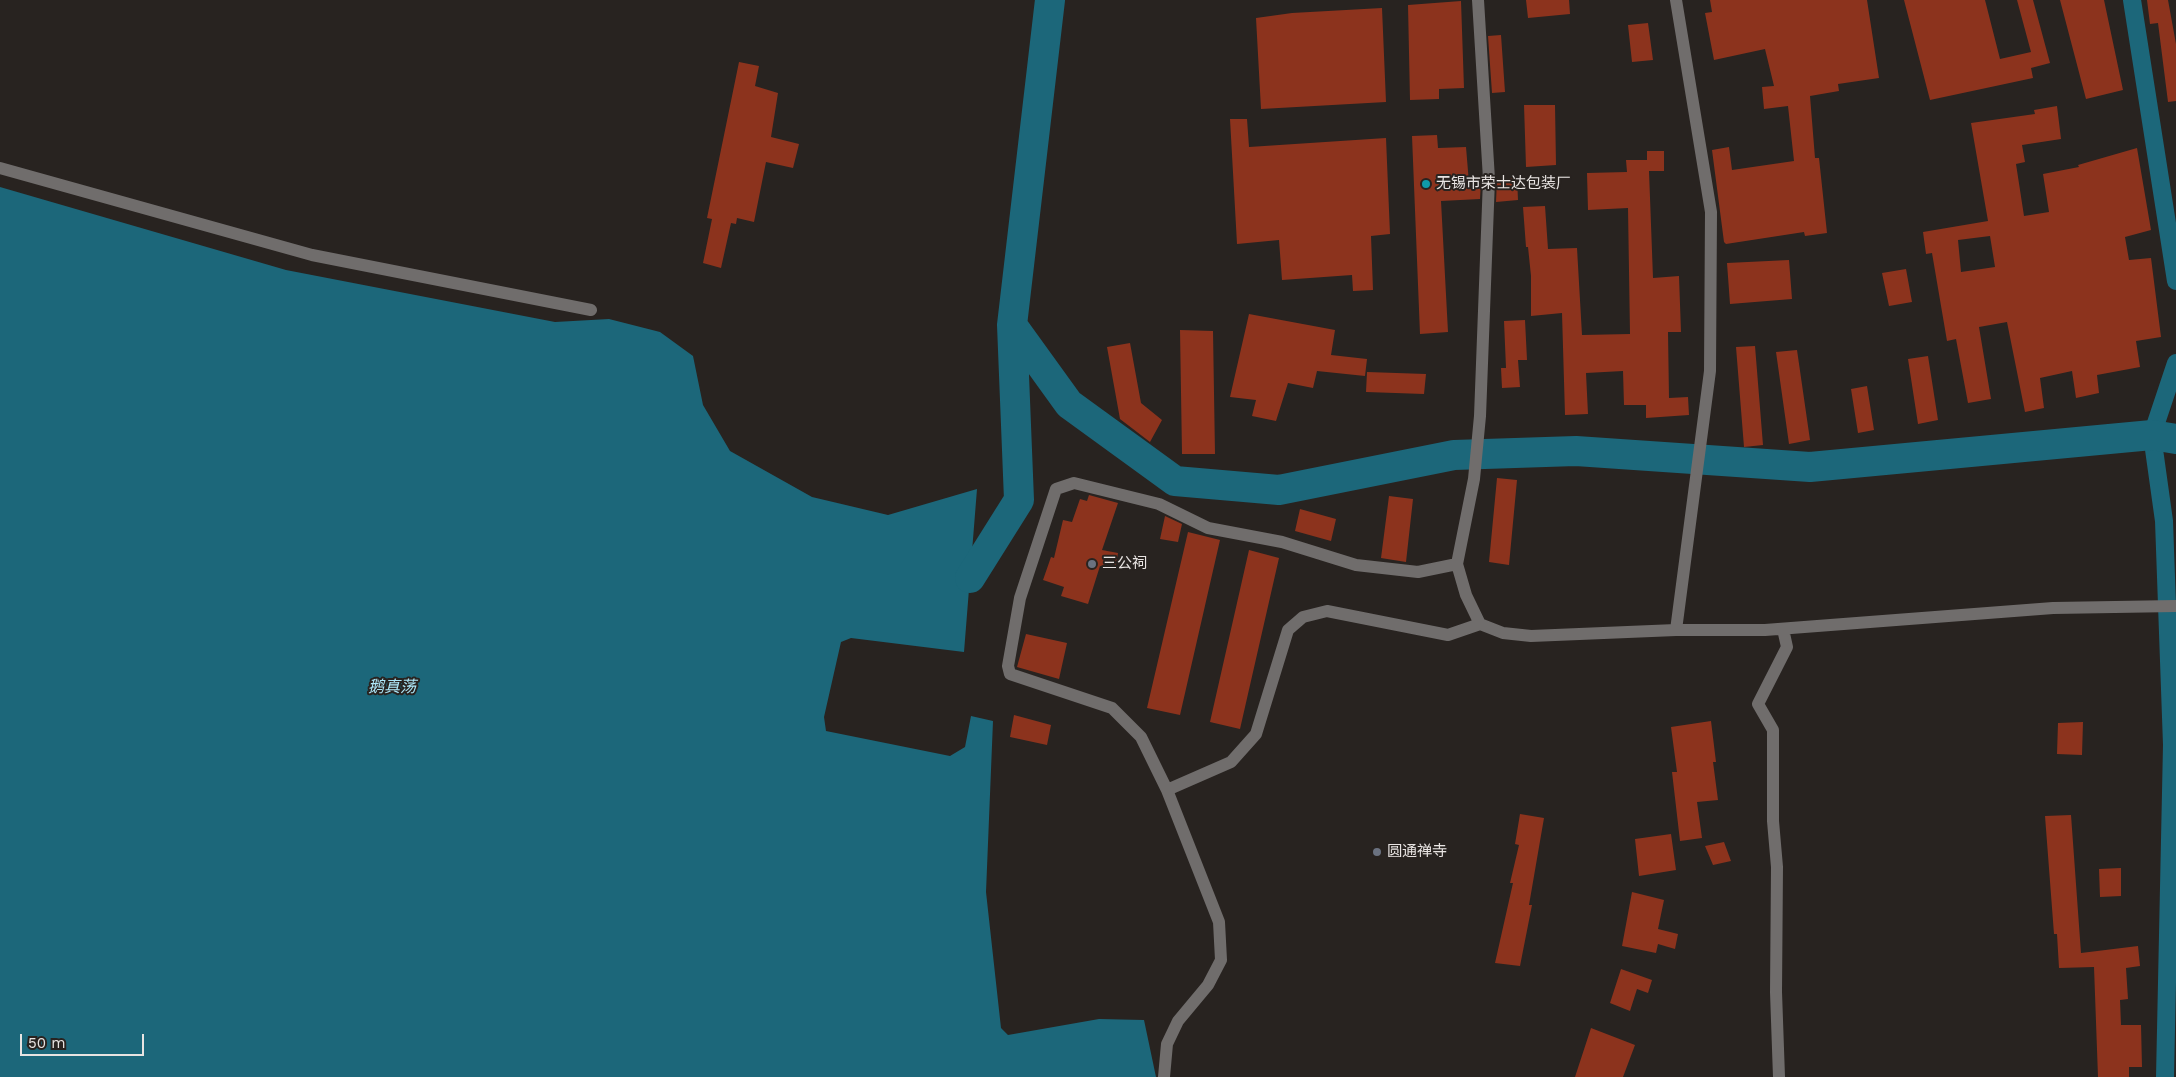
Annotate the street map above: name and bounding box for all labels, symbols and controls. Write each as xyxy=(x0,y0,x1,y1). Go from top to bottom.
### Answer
place label: 无锡市荣士达包装厂 xyxy=(1436,175,1571,193)
marker: 无锡市荣士达包装厂 xyxy=(1420,178,1432,190)
place label: 三公祠 xyxy=(1102,555,1147,573)
marker: 三公祠 xyxy=(1086,558,1098,570)
water label: 鹅真荡 xyxy=(368,677,416,697)
place label: 圆通禅寺 xyxy=(1387,843,1447,861)
marker: 圆通禅寺 xyxy=(1371,846,1383,858)
scale bar xyxy=(22,1024,146,1056)
text: 50 m xyxy=(28,1034,65,1052)

